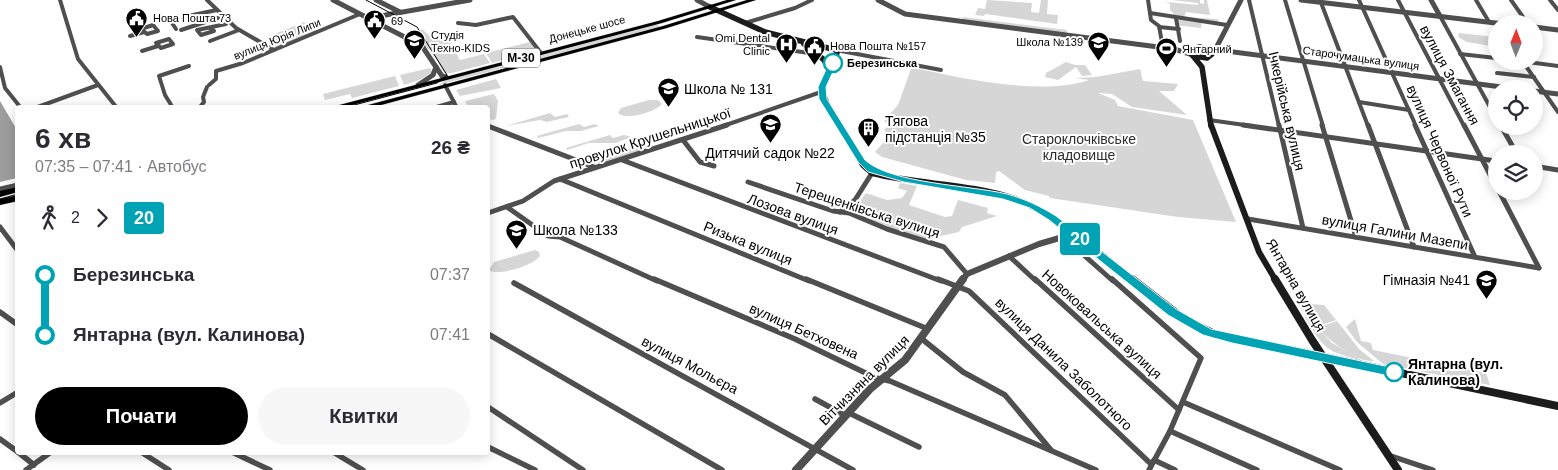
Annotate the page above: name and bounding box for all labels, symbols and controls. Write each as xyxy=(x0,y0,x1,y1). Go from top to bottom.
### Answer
public building icon: Нова Пошта 73 xyxy=(125,6,149,37)
public building icon: 69 xyxy=(363,9,387,40)
place label: Нова Пошта 73 xyxy=(153,12,231,24)
street label: Донецьке шосе xyxy=(547,13,627,45)
place label: 69 xyxy=(391,15,403,27)
north arrow xyxy=(1488,15,1542,70)
map controls xyxy=(1488,15,1543,200)
street label: вулиця Юрія Липи xyxy=(232,16,322,62)
street label: вулиця Змагання xyxy=(1417,22,1483,128)
school or university icon: Студія Техно-KIDS xyxy=(403,29,427,60)
place label: Студія Техно-KIDS xyxy=(431,29,490,54)
school or university icon: Школа №139 xyxy=(1087,30,1111,61)
place label: Omi Dental Clinic xyxy=(715,32,770,57)
hospital icon: Omi Dental Clinic xyxy=(774,32,798,63)
public building icon: Нова Пошта №157 xyxy=(802,34,826,65)
place label: Школа №139 xyxy=(1016,36,1083,48)
sports icon: Янтарний xyxy=(1154,37,1178,68)
place label: Нова Пошта №157 xyxy=(830,40,926,52)
place label: Янтарний xyxy=(1182,43,1232,55)
street label: Старочумацька вулиця xyxy=(1302,44,1420,72)
road number: М-30 xyxy=(502,48,540,68)
street label: Ічкерійська вулиця xyxy=(1266,50,1308,172)
marker: Березинська xyxy=(823,53,843,73)
place label: Березинська xyxy=(847,57,918,69)
school or university icon: Школа № 131 xyxy=(656,77,680,108)
button: locate xyxy=(1488,80,1543,135)
place label: Школа № 131 xyxy=(684,81,773,97)
street label: вулиця Червоної Рути xyxy=(1404,82,1476,220)
street label: провулок Крушельницької xyxy=(567,104,733,172)
school or university icon: Дитячий садок №22 xyxy=(758,113,782,144)
place label: Тягова пiдстанцiя №35 xyxy=(885,113,986,145)
building icon: Тягова пiдстанцiя №35 xyxy=(857,117,881,148)
text: 6 хв xyxy=(35,123,91,154)
park label: Староклочківське кладовище xyxy=(1022,131,1136,163)
text: 26 ₴ xyxy=(431,137,470,158)
place label: Дитячий садок №22 xyxy=(705,145,835,161)
button: layers xyxy=(1488,145,1543,200)
text: 07:35 – 07:41 · Автобус xyxy=(35,158,207,175)
street label: Терещенківська вулиця xyxy=(792,179,942,241)
street label: Лозова вулиця xyxy=(746,190,840,238)
icon: walk xyxy=(35,204,63,232)
icon: forward xyxy=(88,204,116,232)
text: 20 xyxy=(134,208,154,228)
text: 2 xyxy=(71,209,80,226)
street label: вулиця Галини Мазепи xyxy=(1321,211,1469,253)
school or university icon: Школа №133 xyxy=(505,218,529,249)
street label: Ризька вулиця xyxy=(701,218,795,268)
place label: Школа №133 xyxy=(533,222,618,238)
line badge: 20 xyxy=(1058,223,1102,255)
text: 20 xyxy=(1070,229,1090,249)
street label: Янтарна вулиця xyxy=(1263,236,1329,334)
text: Березинська xyxy=(73,264,194,285)
text: 07:37 xyxy=(430,266,470,283)
street label: Новоковальська вулиця xyxy=(1039,266,1165,382)
school or university icon: Гімназія №41 xyxy=(1474,268,1498,299)
place label: Гімназія №41 xyxy=(1383,272,1470,288)
street label: вулиця Данила Заболотного xyxy=(992,294,1136,434)
street label: вулиця Бетховена xyxy=(747,300,861,362)
text: Янтарна (вул. Калинова) xyxy=(73,324,305,345)
text: 07:41 xyxy=(430,326,470,343)
street label: Вітчизняна вулиця xyxy=(816,332,912,428)
street label: вулиця Мольєра xyxy=(639,333,741,397)
place label: Янтарна (вул. Калинова) xyxy=(1408,356,1503,388)
marker: Янтарна (вул. Калинова) xyxy=(1384,362,1404,382)
button: Почати xyxy=(35,387,248,445)
button: Квитки xyxy=(258,387,470,445)

